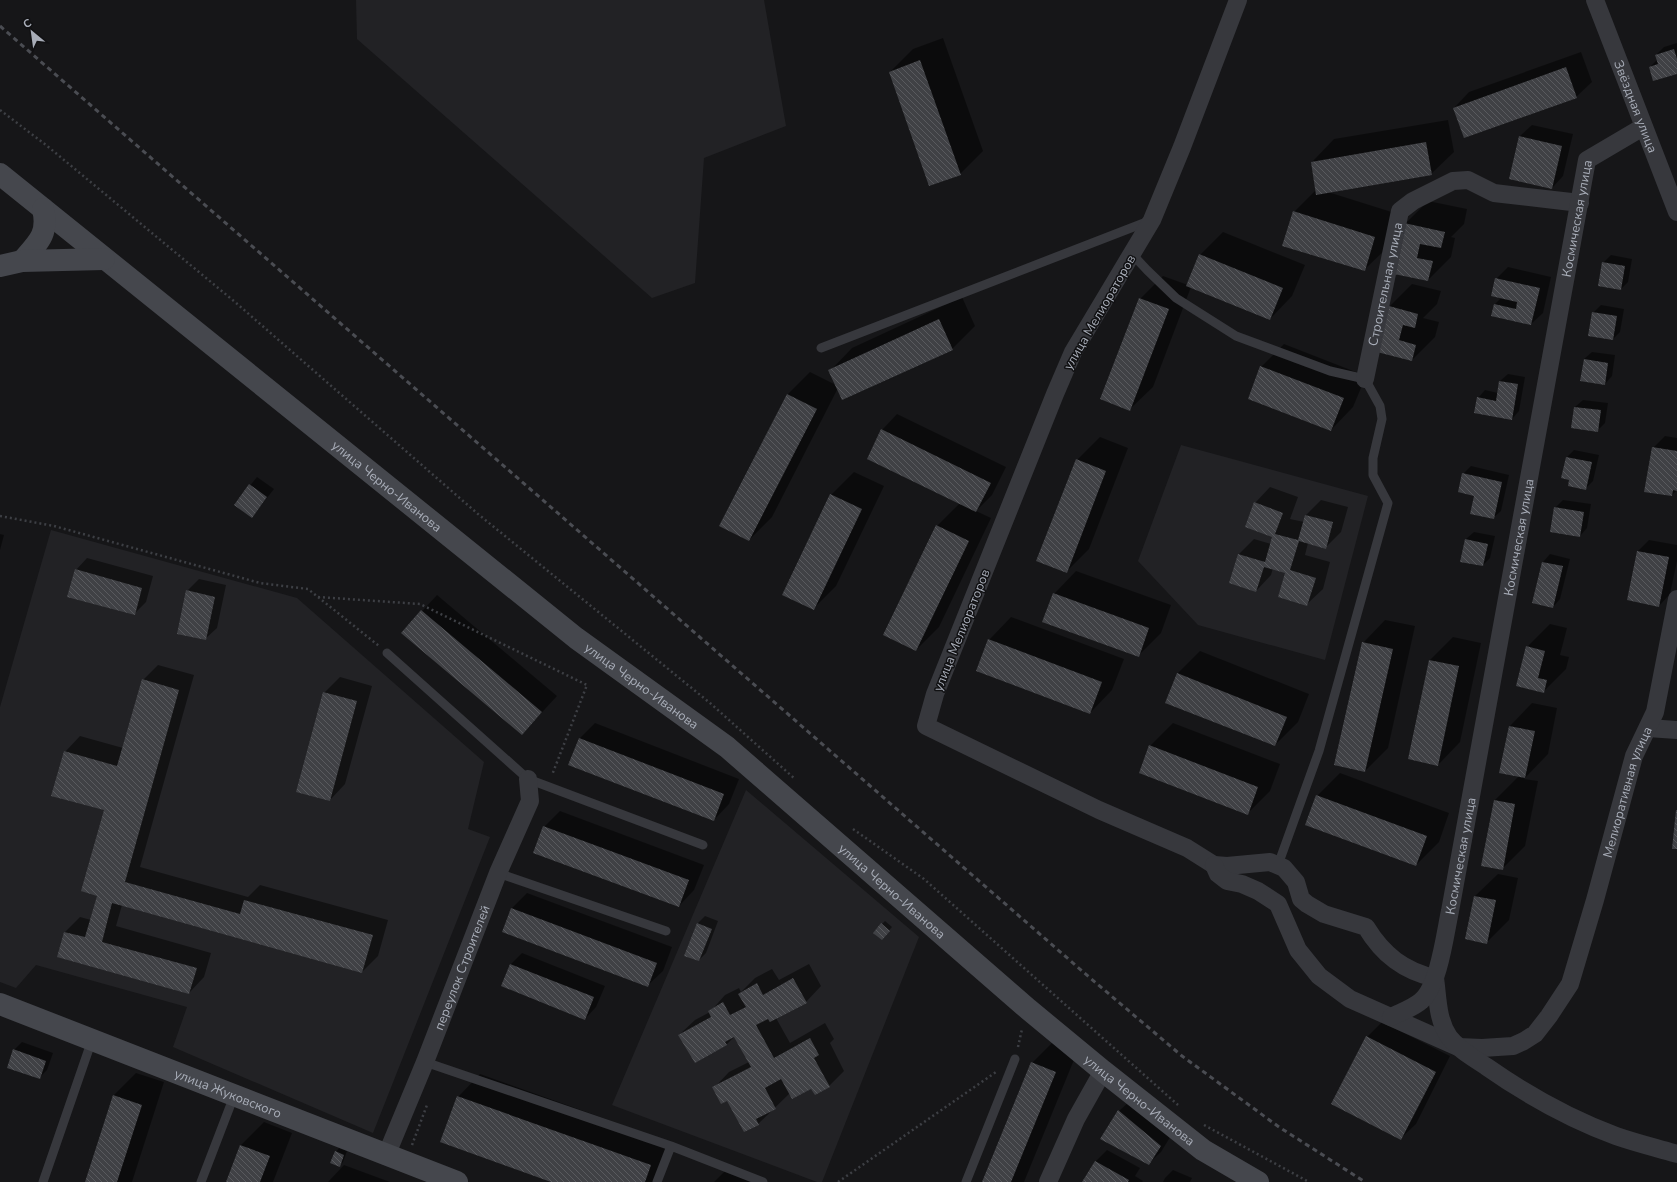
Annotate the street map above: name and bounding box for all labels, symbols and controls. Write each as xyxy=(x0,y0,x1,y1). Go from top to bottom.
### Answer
north arrow xyxy=(12,12,52,52)
text: С xyxy=(20,15,35,32)
street label: Звёздная улица xyxy=(1609,58,1661,156)
street label: Космическая улица xyxy=(1558,158,1597,279)
street label: Строительная улица xyxy=(1364,221,1407,348)
street label: улица Мелиораторов xyxy=(1060,252,1140,373)
street label: улица Черно-Иванова xyxy=(327,437,445,536)
street label: Космическая улица xyxy=(1500,477,1539,597)
street label: улица Мелиораторов xyxy=(929,567,995,694)
street label: улица Черно-Иванова xyxy=(581,639,702,734)
street label: Мелиоративная улица xyxy=(1599,723,1657,860)
street label: Космическая улица xyxy=(1442,796,1481,916)
street label: улица Черно-Иванова xyxy=(834,840,949,943)
street label: переулок Строителей xyxy=(430,903,495,1033)
street label: улица Черно-Иванова xyxy=(1080,1051,1198,1150)
street label: улица Жуковского xyxy=(172,1065,284,1123)

